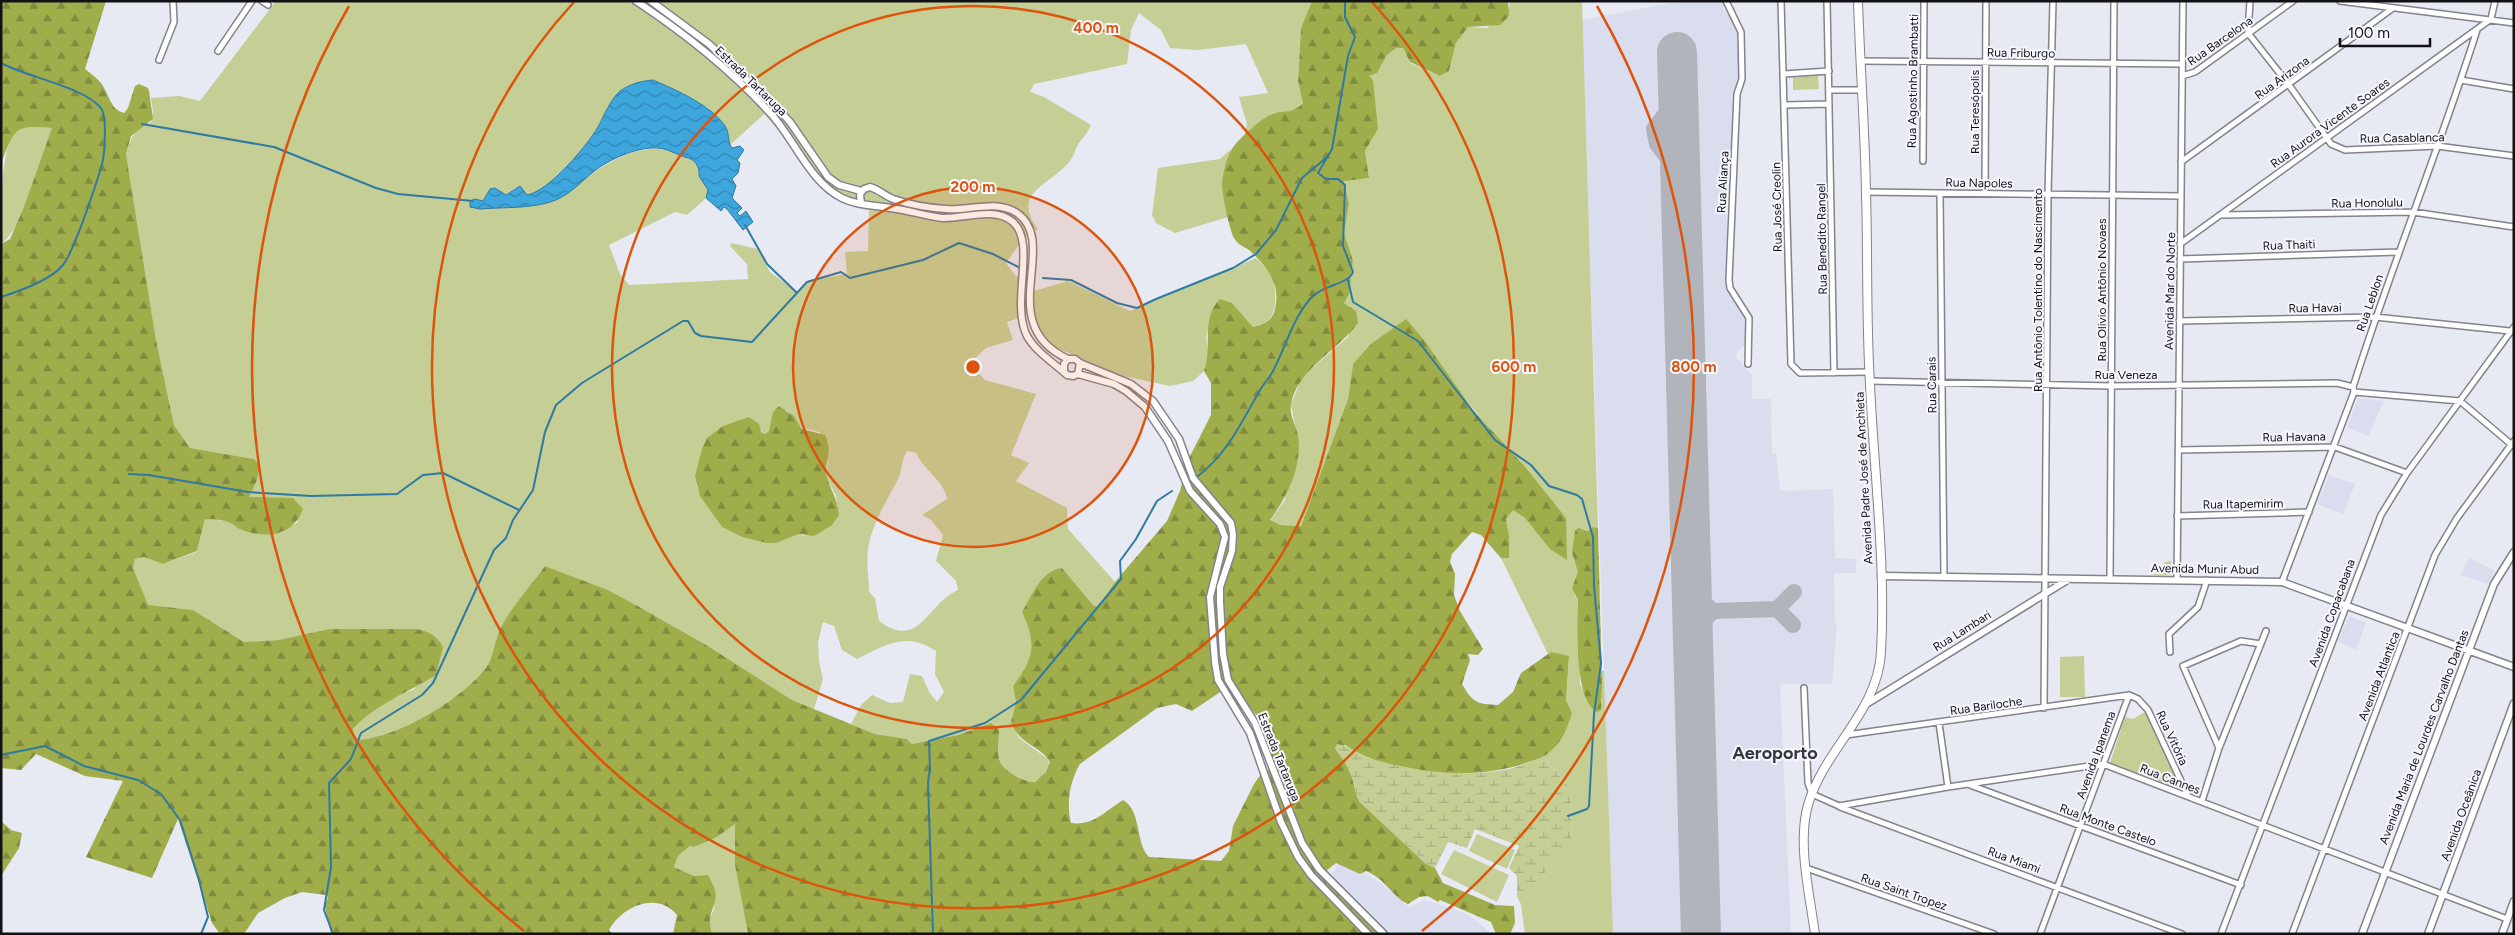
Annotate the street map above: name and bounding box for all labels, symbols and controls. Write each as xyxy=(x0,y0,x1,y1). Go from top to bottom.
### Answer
street label: Rua Barcelona xyxy=(2185,13,2255,69)
street label: Rua Agostinho Brambatti xyxy=(1905,14,1921,148)
scale bar xyxy=(2340,15,2430,47)
text: 400 m xyxy=(1073,19,1119,37)
text: 100 m xyxy=(2348,24,2390,42)
street label: Estrada Tartaruga xyxy=(712,43,790,119)
street label: Rua Friburgo xyxy=(1987,45,2055,61)
street label: Rua Arizona xyxy=(2252,54,2312,102)
street label: Rua Teresópolis xyxy=(1968,70,1982,154)
street label: Rua Aurora Vicente Soares xyxy=(2268,75,2393,171)
street label: Rua Casablanca xyxy=(2359,130,2445,146)
street label: Rua Aliança xyxy=(1714,151,1732,213)
street label: Rua José Creolin xyxy=(1769,162,1785,252)
street label: Rua Napoles xyxy=(1945,175,2013,191)
text: 200 m xyxy=(951,178,995,196)
street label: Rua Benedito Rangel xyxy=(1814,183,1830,295)
street label: Rua Antônio Tolentino do Nascimento xyxy=(2031,188,2045,392)
street label: Rua Honolulu xyxy=(2331,195,2403,211)
street label: Rua Olivio Antônio Novaes xyxy=(2095,218,2109,362)
street label: Avenida Mar do Norte xyxy=(2162,232,2178,350)
street label: Rua Thaiti xyxy=(2262,237,2316,253)
street label: Rua Leblon xyxy=(2354,272,2386,333)
street label: Rua Havai xyxy=(2288,301,2342,315)
street label: Rua Carais xyxy=(1924,356,1939,413)
centre of rings xyxy=(964,358,982,376)
text: 600 m xyxy=(1492,358,1536,376)
text: 800 m xyxy=(1671,358,1717,376)
street label: Rua Veneza xyxy=(2095,368,2157,382)
street label: Avenida Padre José de Anchieta xyxy=(1852,391,1876,565)
street label: Rua Havana xyxy=(2262,429,2326,445)
street label: Rua Itapemirim xyxy=(2202,496,2284,512)
street label: Avenida Copacabana xyxy=(2306,557,2358,669)
street label: Avenida Munir Abud xyxy=(2151,561,2259,577)
street label: Rua Lambari xyxy=(1930,608,1994,654)
street label: Avenida Maria de Lourdes Carvalho Dantas xyxy=(2376,627,2472,846)
street label: Avenida Atlantica xyxy=(2356,629,2402,723)
street label: Rua Bariloche xyxy=(1949,694,2024,718)
street label: Rua Vitória xyxy=(2153,708,2191,768)
street label: Avenida Ipanema xyxy=(2074,709,2118,801)
street label: Estrada Tartaruga xyxy=(1255,711,1303,803)
district label: Aeroporto xyxy=(1732,742,1818,764)
street label: Rua Cannes xyxy=(2138,761,2203,797)
street label: Avenida Oceânica xyxy=(2438,767,2484,863)
street label: Rua Monte Castelo xyxy=(2058,801,2158,849)
street label: Rua Miami xyxy=(1986,844,2042,876)
street label: Rua Saint Tropez xyxy=(1859,871,1949,913)

